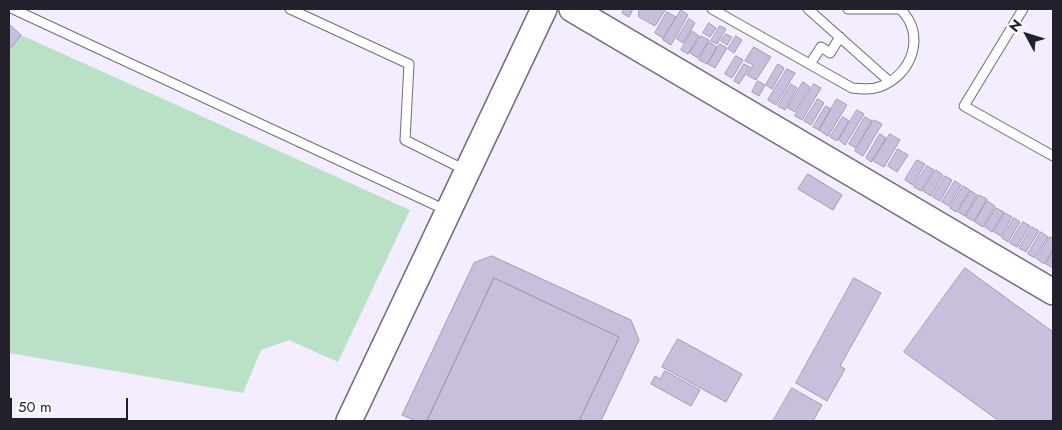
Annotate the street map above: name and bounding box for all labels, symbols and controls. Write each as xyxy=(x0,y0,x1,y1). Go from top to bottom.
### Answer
north arrow xyxy=(1002,10,1052,60)
text: N xyxy=(1004,15,1027,36)
scale bar xyxy=(12,388,130,420)
text: 50 m xyxy=(18,396,52,418)

